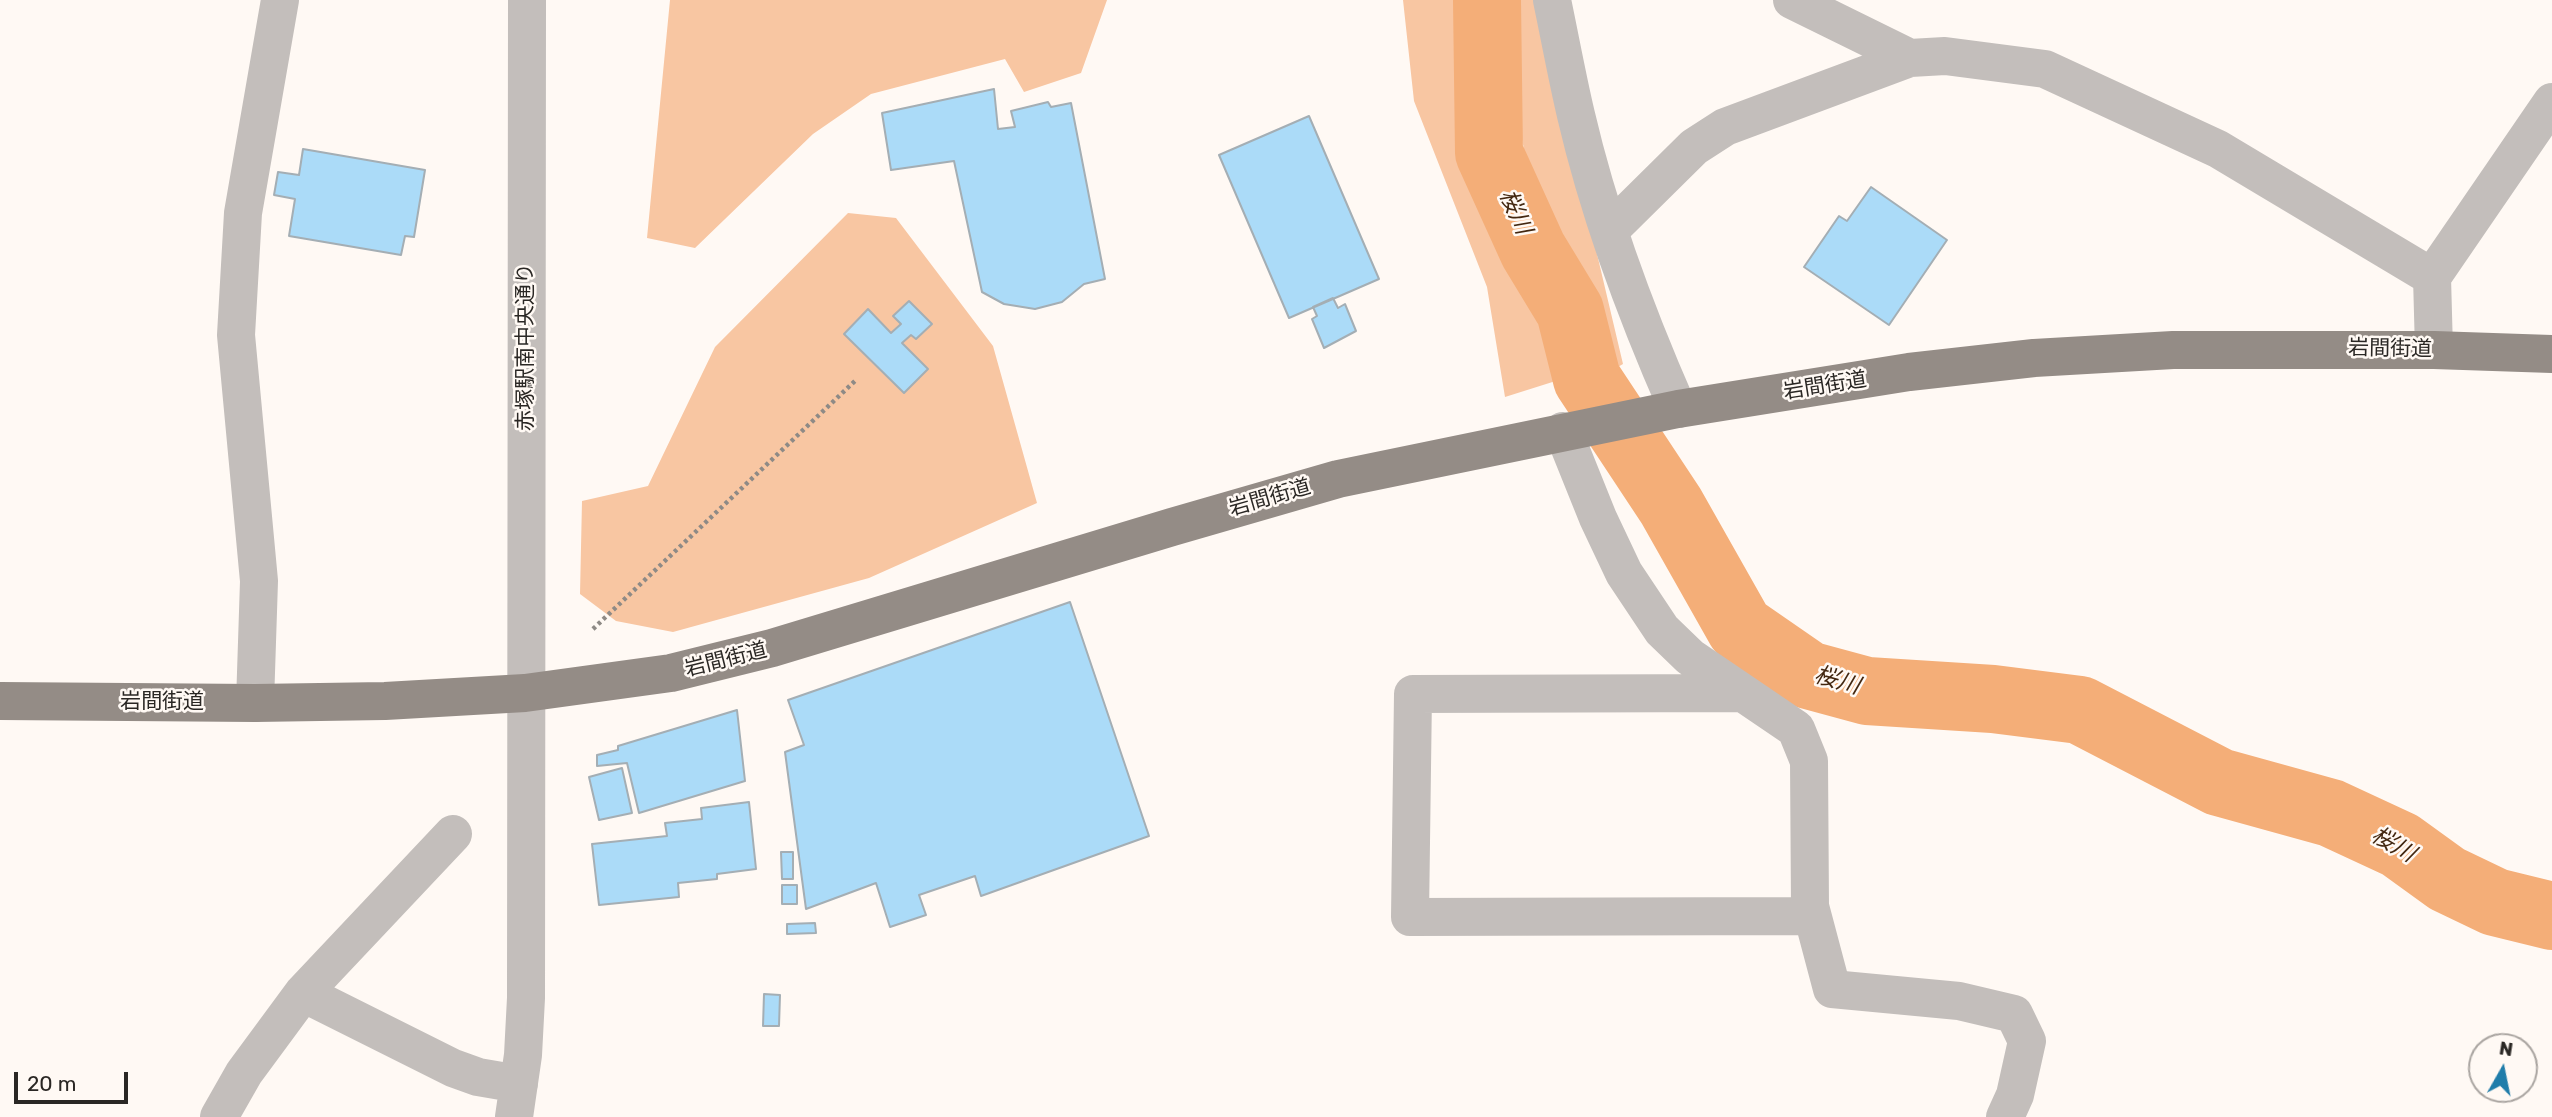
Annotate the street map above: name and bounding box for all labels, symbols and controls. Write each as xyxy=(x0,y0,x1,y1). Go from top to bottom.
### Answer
water label: 桜川 xyxy=(1493,185,1537,239)
street label: 赤塚駅南中央通り xyxy=(513,263,539,431)
street label: 岩間街道 xyxy=(2348,336,2432,362)
street label: 岩間街道 xyxy=(1782,367,1868,405)
street label: 岩間街道 xyxy=(1226,474,1314,522)
street label: 岩間街道 xyxy=(682,638,770,682)
water label: 桜川 xyxy=(1811,661,1863,701)
street label: 岩間街道 xyxy=(120,689,204,715)
water label: 桜川 xyxy=(2366,822,2420,868)
north arrow xyxy=(2468,1033,2538,1103)
text: N xyxy=(2497,1036,2515,1061)
scale bar xyxy=(18,1058,131,1102)
text: 20 m xyxy=(27,1071,76,1096)

